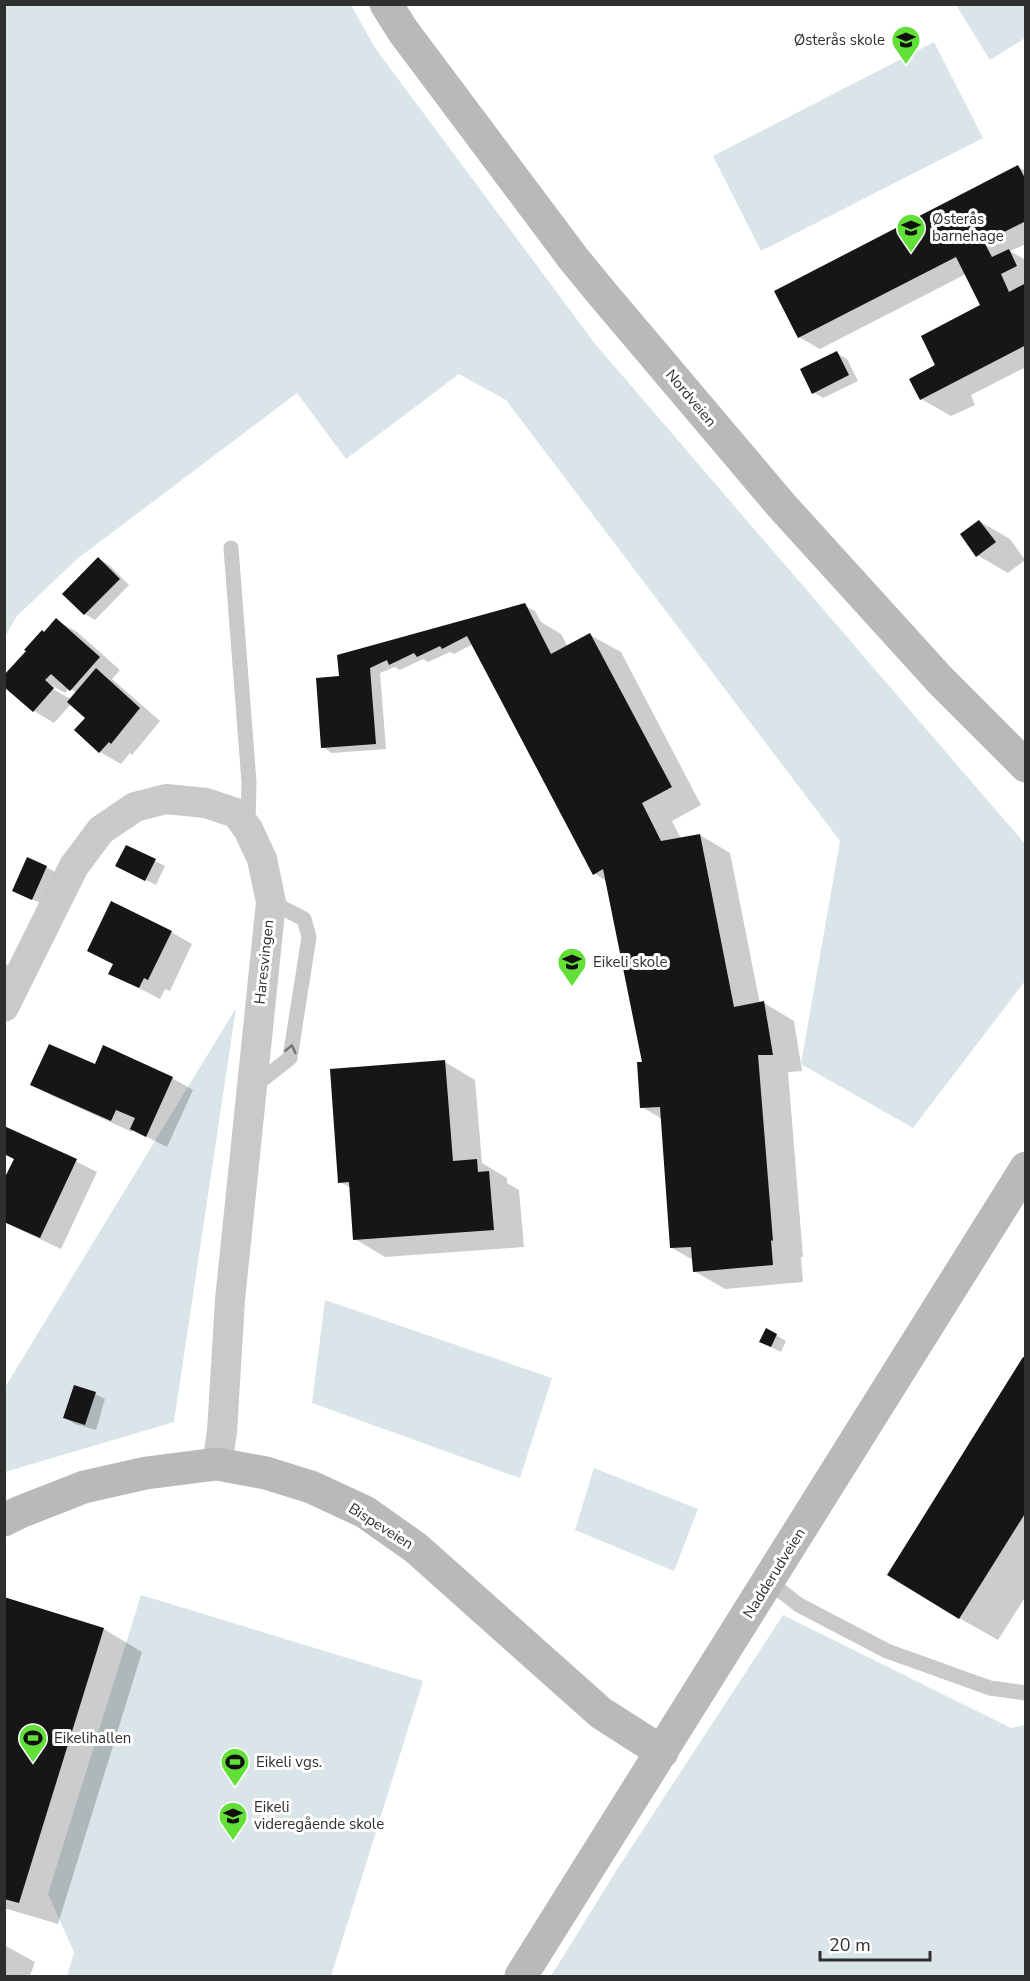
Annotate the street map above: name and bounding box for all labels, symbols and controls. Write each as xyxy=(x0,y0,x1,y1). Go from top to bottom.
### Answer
school or university icon: Østerås skole xyxy=(890,24,922,66)
place label: Østerås skole xyxy=(794,30,885,50)
place label: Østerås barnehage xyxy=(932,209,1004,246)
school or university icon: Østerås barnehage xyxy=(895,212,927,254)
street label: Nordveien xyxy=(661,365,721,431)
street label: Haresvingen xyxy=(250,919,278,1005)
school or university icon: Eikeli skole xyxy=(556,946,588,988)
place label: Eikeli skole xyxy=(593,952,668,972)
one-way arrow xyxy=(283,1044,296,1054)
street label: Bispeveien xyxy=(345,1498,417,1554)
street label: Nadderudveien xyxy=(738,1524,810,1622)
sports icon: Eikelihallen xyxy=(17,1722,49,1764)
place label: Eikelihallen xyxy=(54,1728,131,1748)
sports icon: Eikeli vgs. xyxy=(219,1746,251,1788)
place label: Eikeli vgs. xyxy=(256,1752,322,1772)
place label: Eikeli videregående skole xyxy=(254,1797,384,1834)
school or university icon: Eikeli videregående skole xyxy=(217,1800,249,1842)
scale bar xyxy=(820,1924,930,1962)
text: 20 m xyxy=(829,1933,871,1957)

